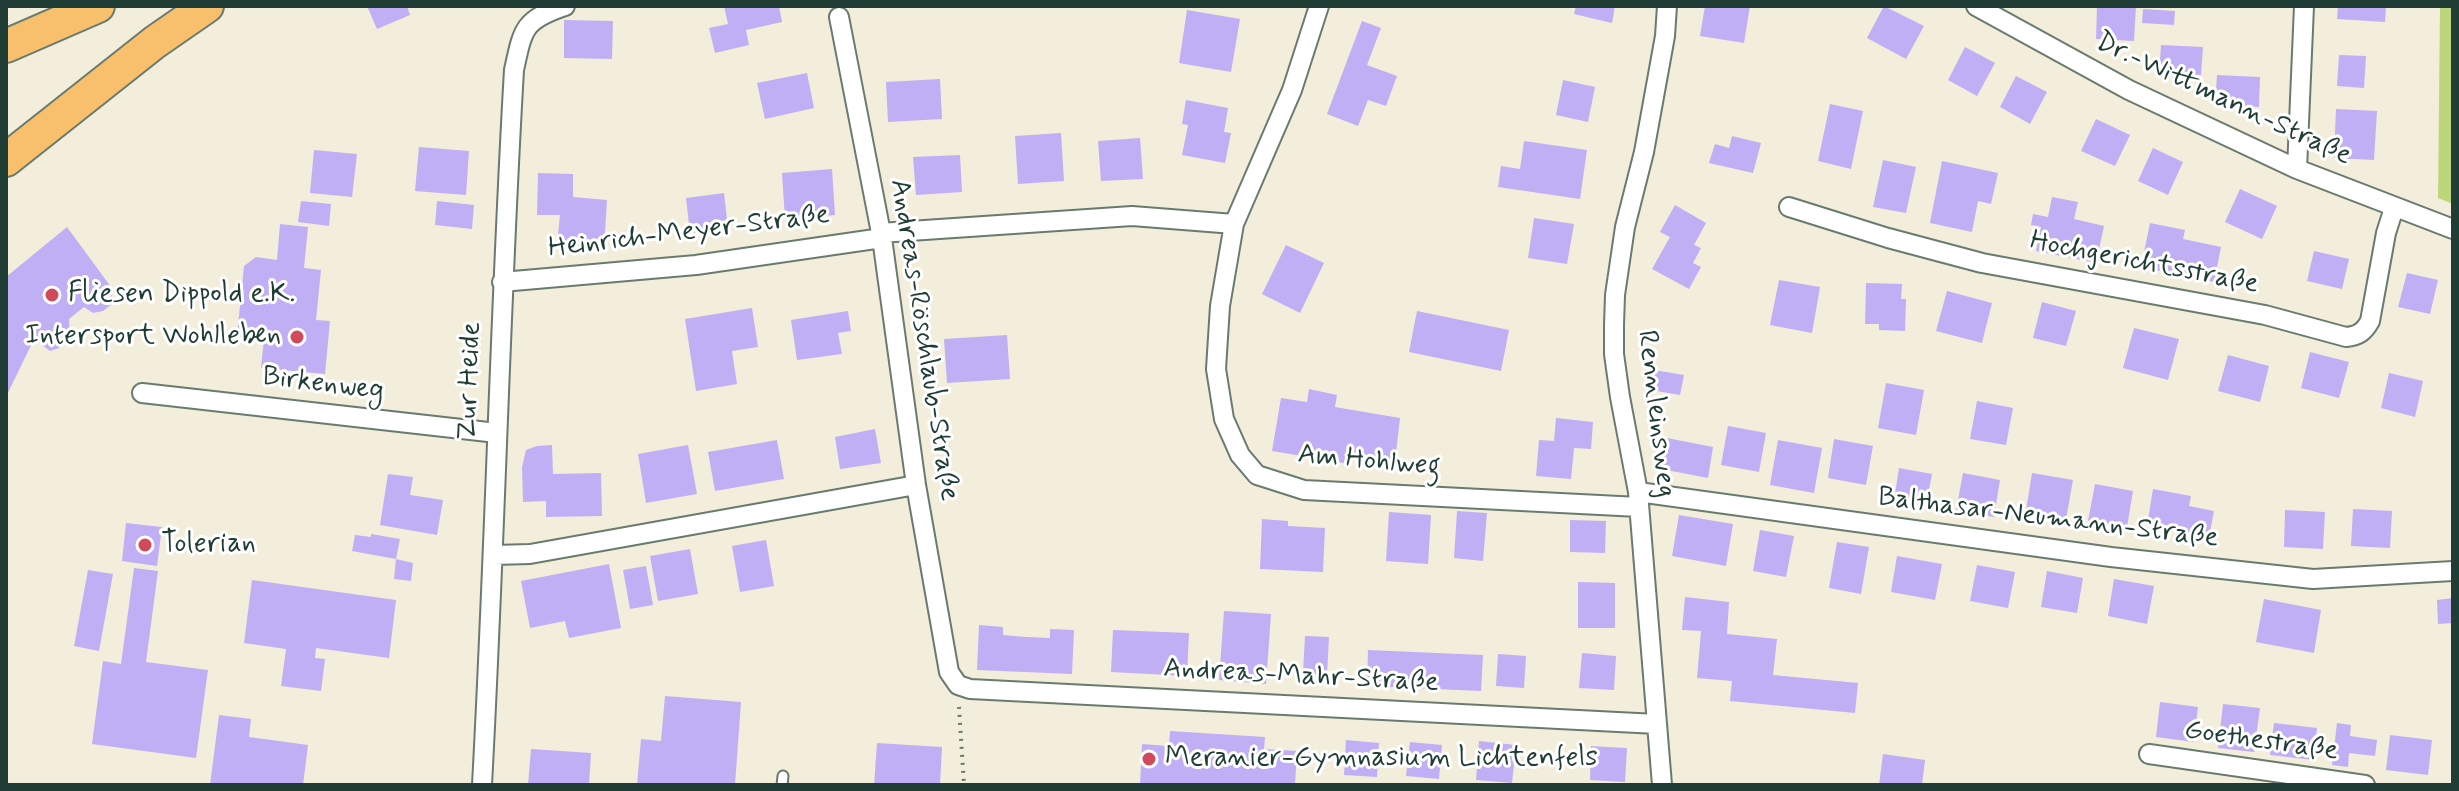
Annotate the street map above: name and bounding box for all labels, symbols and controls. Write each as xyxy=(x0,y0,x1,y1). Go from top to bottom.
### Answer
street label: Dr.-Wittmann-Straße xyxy=(2090,26,2356,174)
street label: Andreas-Röschlaub-Straße xyxy=(881,177,965,503)
street label: Heinrich-Meyer-Straße xyxy=(546,199,832,267)
street label: Hochgerichtsstraße xyxy=(2027,225,2261,303)
place label: Fliesen Dippold e.K. xyxy=(68,278,295,312)
marker: Fliesen Dippold e.K. xyxy=(43,286,61,304)
place label: Intersport Wohlleben xyxy=(25,320,281,354)
street label: Zur Heide xyxy=(452,321,490,441)
marker: Intersport Wohlleben xyxy=(288,328,306,346)
street label: Rennleinsweg xyxy=(1628,329,1682,499)
street label: Birkenweg xyxy=(260,361,386,409)
street label: Am Hohlweg xyxy=(1296,439,1442,485)
street label: Balthasar-Neumann-Straße xyxy=(1876,481,2220,557)
place label: Tolerian xyxy=(161,528,256,562)
marker: Tolerian xyxy=(136,536,154,554)
street label: Andreas-Mahr-Straße xyxy=(1162,653,1440,701)
street label: Goethestraße xyxy=(2182,715,2340,769)
place label: Meranier-Gymnasium Lichtenfels xyxy=(1165,742,1598,776)
marker: Meranier-Gymnasium Lichtenfels xyxy=(1140,750,1158,768)

